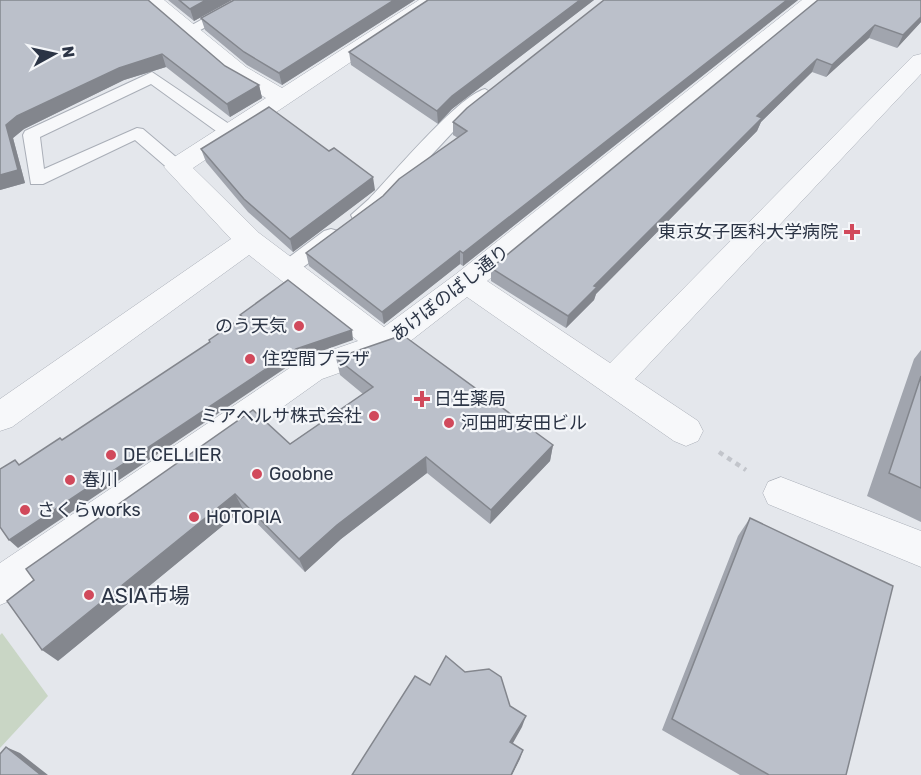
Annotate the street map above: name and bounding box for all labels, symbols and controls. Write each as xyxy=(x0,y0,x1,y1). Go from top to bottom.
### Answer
north arrow xyxy=(24,24,84,84)
text: N xyxy=(58,45,79,59)
place label: 東京女子医科大学病院 xyxy=(658,221,838,243)
marker: 東京女子医科大学病院 xyxy=(843,223,861,241)
street label: あけぼのばし通り xyxy=(386,240,514,346)
place label: のう天気 xyxy=(215,315,287,337)
marker: のう天気 xyxy=(292,319,306,333)
place label: 住空間プラザ xyxy=(262,348,370,370)
marker: 住空間プラザ xyxy=(243,352,257,366)
place label: 日生薬局 xyxy=(434,388,506,410)
marker: 日生薬局 xyxy=(415,392,429,406)
place label: ミアヘルサ株式会社 xyxy=(200,405,362,427)
marker: ミアヘルサ株式会社 xyxy=(367,409,381,423)
place label: 河田町安田ビル xyxy=(461,412,587,434)
marker: 河田町安田ビル xyxy=(442,416,456,430)
place label: DE CELLIER xyxy=(123,444,222,466)
marker: DE CELLIER xyxy=(104,448,118,462)
place label: Goobne xyxy=(269,463,334,485)
marker: Goobne xyxy=(250,467,264,481)
place label: 春川 xyxy=(82,469,118,491)
marker: 春川 xyxy=(63,473,77,487)
place label: さくらworks xyxy=(37,499,141,521)
marker: さくらworks xyxy=(18,503,32,517)
place label: HOTOPIA xyxy=(206,506,282,528)
marker: HOTOPIA xyxy=(187,510,201,524)
place label: ASIA市場 xyxy=(101,583,190,608)
marker: ASIA市場 xyxy=(82,588,96,602)

